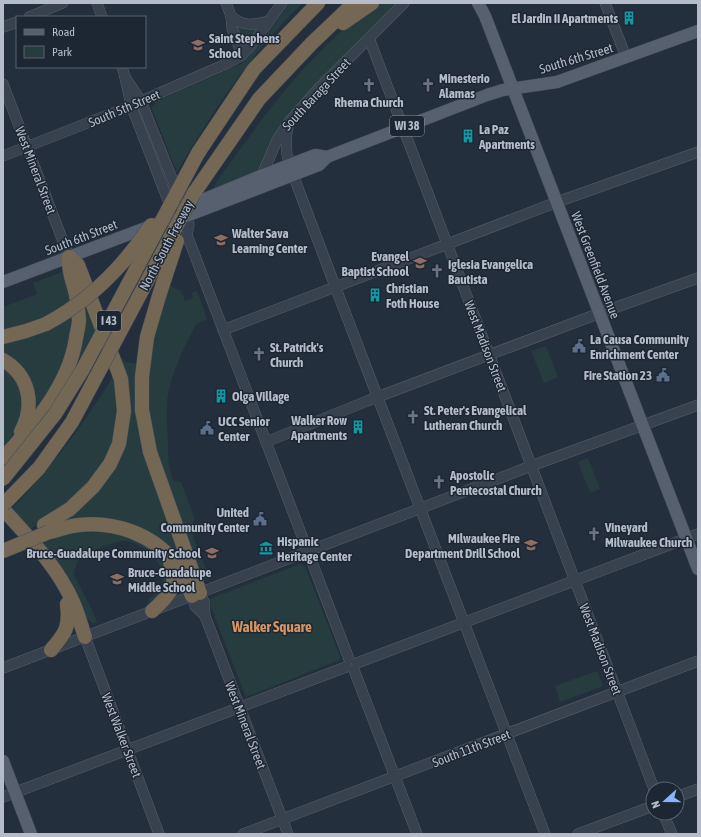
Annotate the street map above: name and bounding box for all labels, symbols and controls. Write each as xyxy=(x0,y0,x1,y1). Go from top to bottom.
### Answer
building icon: El Jardin II Apartments xyxy=(621,10,637,26)
place label: El Jardin II Apartments xyxy=(512,11,618,26)
legend xyxy=(16,16,146,68)
text: Road xyxy=(52,25,75,39)
place label: Saint Stephens School xyxy=(209,31,280,61)
school or university icon: Saint Stephens School xyxy=(190,37,206,53)
street label: South 6th Street xyxy=(538,40,615,77)
text: Park xyxy=(52,45,73,59)
street label: South Baraga Street xyxy=(279,55,354,134)
place label: Minesterio Alamas xyxy=(438,71,490,101)
church icon: Rhema Church xyxy=(361,77,377,93)
church icon: Minesterio Alamas xyxy=(420,77,436,93)
street label: South 5th Street xyxy=(86,87,162,130)
place label: Rhema Church xyxy=(334,95,404,110)
road number: WI 38 xyxy=(390,116,424,136)
place label: La Paz Apartments xyxy=(478,122,535,152)
street label: West Mineral Street xyxy=(12,124,59,216)
building icon: La Paz Apartments xyxy=(460,128,476,144)
street label: North-South Freeway xyxy=(136,197,197,293)
street label: West Greenfield Avenue xyxy=(568,209,623,321)
street label: South 6th Street xyxy=(43,217,120,258)
place label: Walter Sava Learning Center xyxy=(231,226,308,256)
school or university icon: Walter Sava Learning Center xyxy=(213,232,229,248)
place label: Evangel Baptist School xyxy=(342,249,410,279)
school or university icon: Evangel Baptist School xyxy=(412,255,428,271)
place label: Iglesia Evangelica Bautista xyxy=(448,257,533,287)
church icon: Iglesia Evangelica Bautista xyxy=(429,263,445,279)
place label: Christian Foth House xyxy=(386,281,439,311)
building icon: Christian Foth House xyxy=(367,287,383,303)
street label: West Madison Street xyxy=(461,299,510,394)
road number: I 43 xyxy=(97,311,121,331)
place label: La Causa Community Enrichment Center xyxy=(590,332,689,362)
public building icon: La Causa Community Enrichment Center xyxy=(571,338,587,354)
place label: St. Patrick's Church xyxy=(270,340,324,370)
church icon: St. Patrick's Church xyxy=(251,346,267,362)
public building icon: Fire Station 23 xyxy=(655,367,671,383)
place label: Fire Station 23 xyxy=(584,368,652,383)
building icon: Olga Village xyxy=(213,388,229,404)
place label: Olga Village xyxy=(232,389,290,404)
place label: St. Peter's Evangelical Lutheran Church xyxy=(424,403,527,433)
church icon: St. Peter's Evangelical Lutheran Church xyxy=(405,409,421,425)
place label: Walker Row Apartments xyxy=(290,413,347,443)
place label: UCC Senior Center xyxy=(218,414,271,444)
building icon: Walker Row Apartments xyxy=(350,419,366,435)
public building icon: UCC Senior Center xyxy=(199,420,215,436)
place label: Apostolic Pentecostal Church xyxy=(449,468,542,498)
church icon: Apostolic Pentecostal Church xyxy=(431,474,447,490)
place label: United Community Center xyxy=(160,505,250,535)
public building icon: United Community Center xyxy=(252,511,268,527)
place label: Vineyard Milwaukee Church xyxy=(604,520,692,550)
church icon: Vineyard Milwaukee Church xyxy=(586,526,602,542)
place label: Milwaukee Fire Department Drill School xyxy=(405,531,521,561)
place label: Hispanic Heritage Center xyxy=(277,534,353,564)
school or university icon: Milwaukee Fire Department Drill School xyxy=(523,537,539,553)
museum icon: Hispanic Heritage Center xyxy=(258,540,274,556)
school or university icon: Bruce-Guadalupe Community School xyxy=(204,545,220,561)
place label: Bruce-Guadalupe Community School xyxy=(26,546,202,561)
place label: Bruce-Guadalupe Middle School xyxy=(128,565,212,595)
school or university icon: Bruce-Guadalupe Middle School xyxy=(109,571,125,587)
street label: West Madison Street xyxy=(576,602,625,697)
district label: Walker Square xyxy=(231,618,312,635)
street label: West Mineral Street xyxy=(222,679,269,771)
street label: West Walker Street xyxy=(99,691,145,780)
street label: South 11th Street xyxy=(430,727,512,770)
north arrow xyxy=(645,781,685,821)
text: N xyxy=(649,799,662,810)

